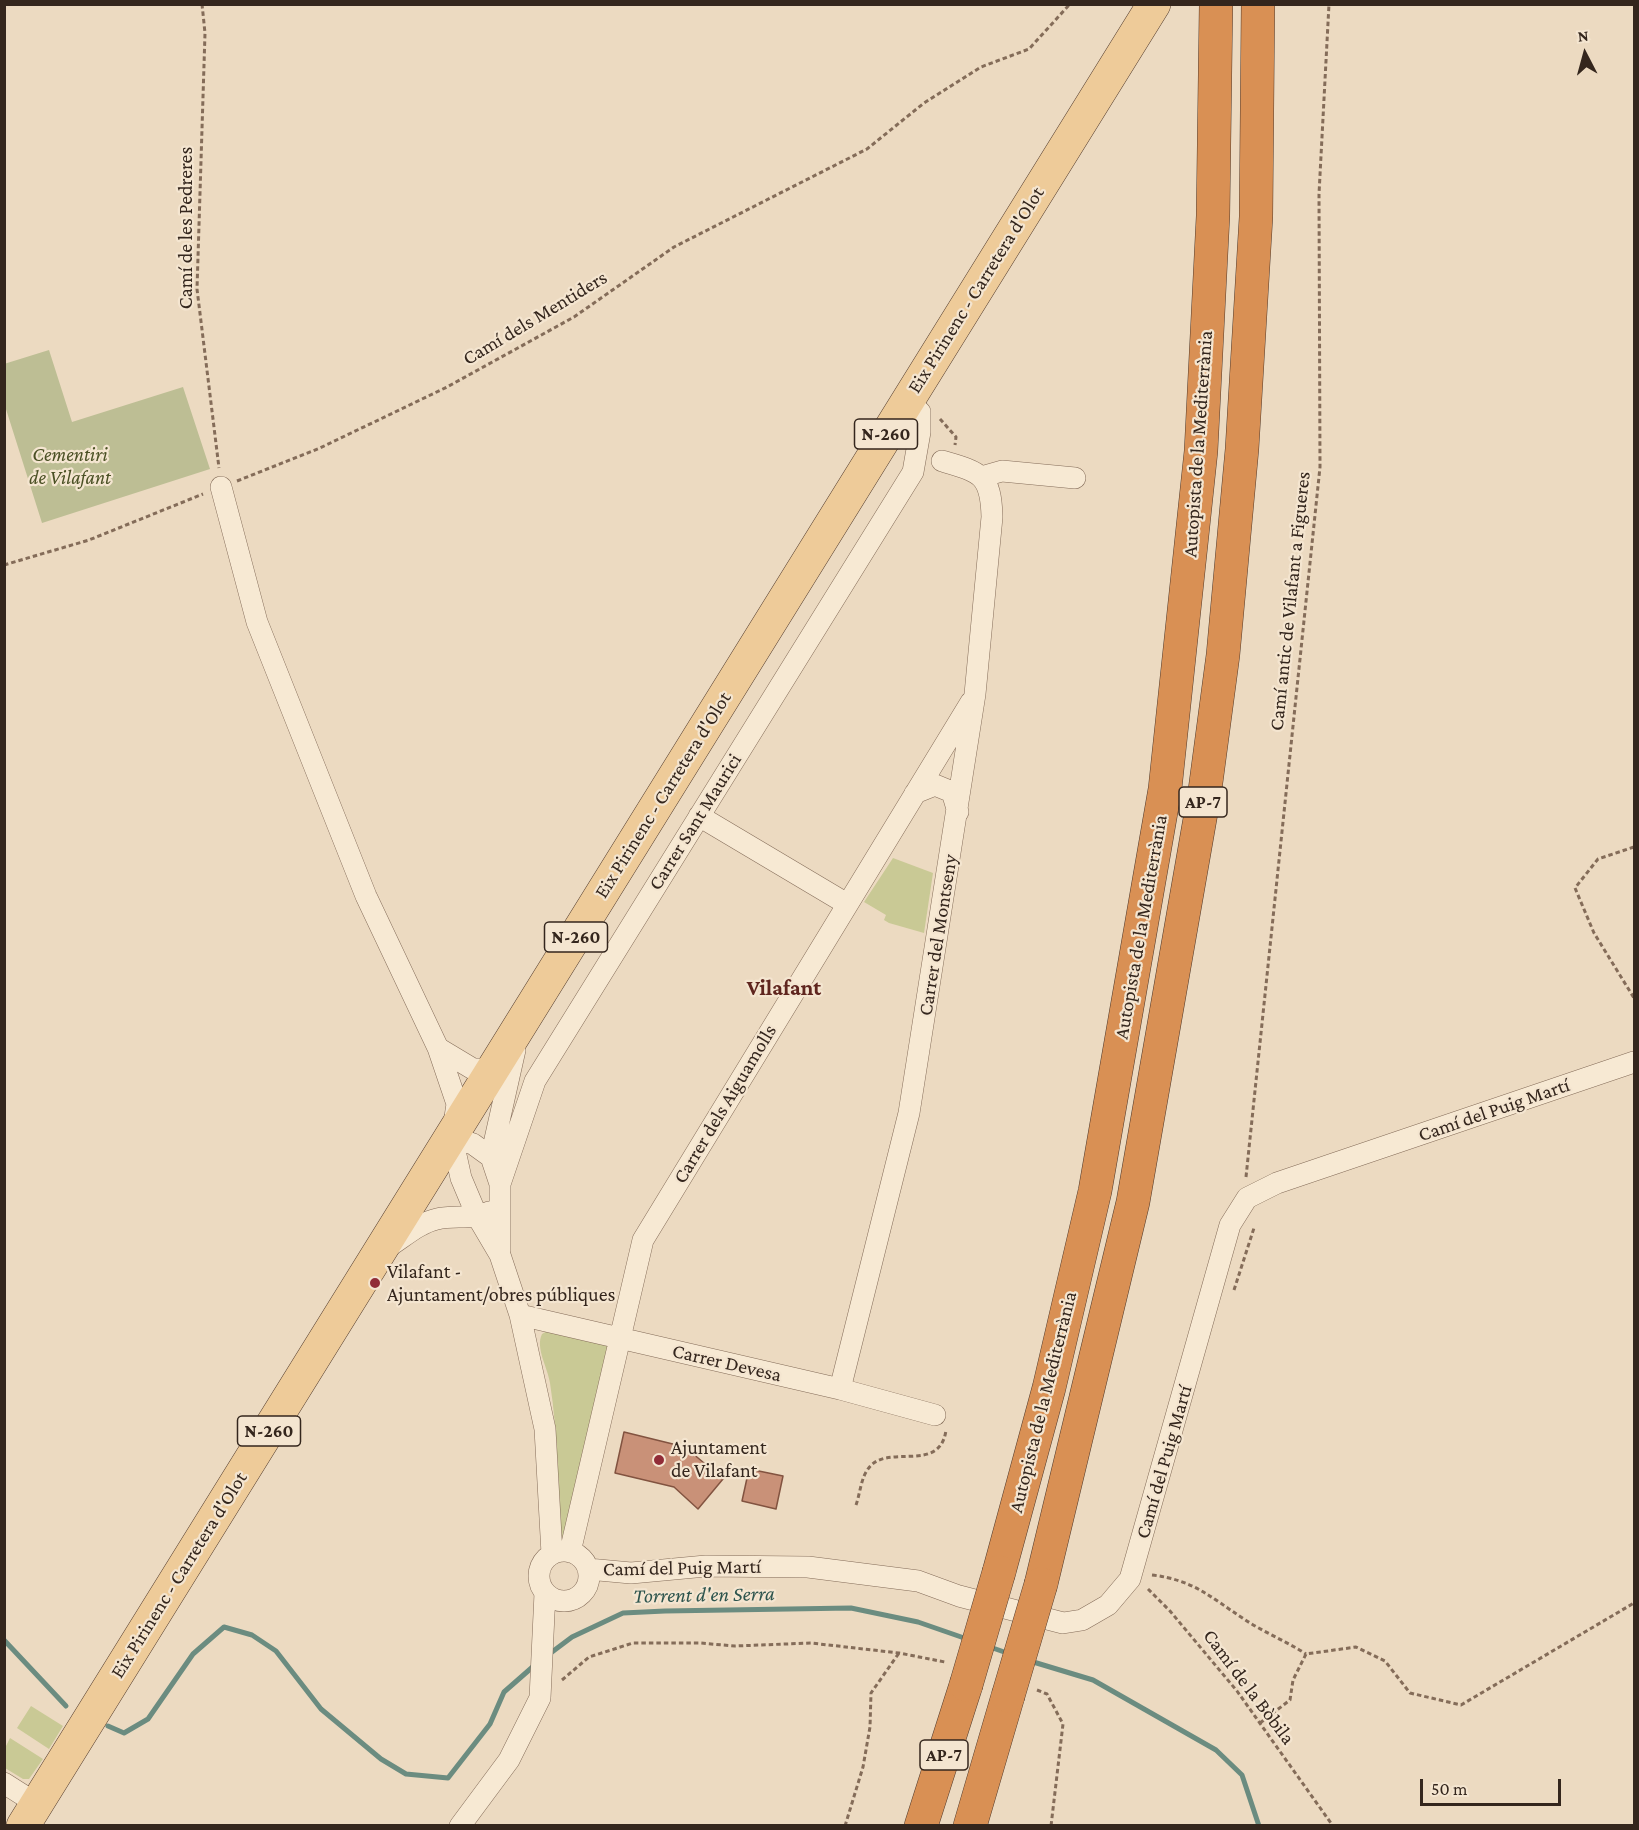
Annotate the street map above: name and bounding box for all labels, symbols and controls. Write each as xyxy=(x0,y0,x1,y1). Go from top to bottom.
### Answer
north arrow xyxy=(1555,24,1615,84)
text: N xyxy=(1577,27,1589,45)
street label: Camí de les Pedreres xyxy=(174,147,198,309)
street label: Eix Pirinenc - Carretera d'Olot xyxy=(902,182,1050,398)
street label: Camí dels Mentiders xyxy=(458,265,612,371)
street label: Autopista de la Mediterrània xyxy=(1178,330,1218,558)
road number: N-260 xyxy=(854,419,918,449)
park label: Cementiri de Vilafant xyxy=(29,443,111,490)
street label: Camí antic de Vilafant a Figueres xyxy=(1264,470,1316,732)
street label: Eix Pirinenc - Carretera d'Olot xyxy=(589,687,737,903)
street label: Carrer Sant Maurici xyxy=(643,749,747,895)
road number: AP-7 xyxy=(1179,787,1227,817)
street label: Autopista de la Mediterrània xyxy=(1109,813,1173,1041)
street label: Carrer del Montseny xyxy=(913,853,963,1017)
road number: N-260 xyxy=(544,922,608,952)
district label: Vilafant xyxy=(747,975,821,1001)
street label: Carrer dels Aiguamolls xyxy=(668,1020,782,1188)
street label: Camí del Puig Martí xyxy=(1415,1073,1573,1147)
place label: Vilafant - Ajuntament/obres públiques xyxy=(387,1260,615,1307)
marker: Vilafant - Ajuntament/obres públiques xyxy=(368,1276,382,1290)
street label: Autopista de la Mediterrània xyxy=(1004,1289,1082,1515)
street label: Carrer Devesa xyxy=(670,1339,784,1387)
street label: Camí del Puig Martí xyxy=(1131,1383,1197,1541)
road number: N-260 xyxy=(238,1416,300,1446)
place label: Ajuntament de Vilafant xyxy=(671,1436,767,1483)
marker: Ajuntament de Vilafant xyxy=(652,1453,666,1467)
street label: Eix Pirinenc - Carretera d'Olot xyxy=(105,1467,253,1683)
street label: Camí del Puig Martí xyxy=(603,1555,761,1581)
water label: Torrent d'en Serra xyxy=(633,1581,775,1609)
street label: Camí de la Bòbila xyxy=(1198,1625,1300,1749)
road number: AP-7 xyxy=(920,1740,968,1770)
scale bar xyxy=(1423,1767,1564,1805)
text: 50 m xyxy=(1431,1779,1468,1799)

